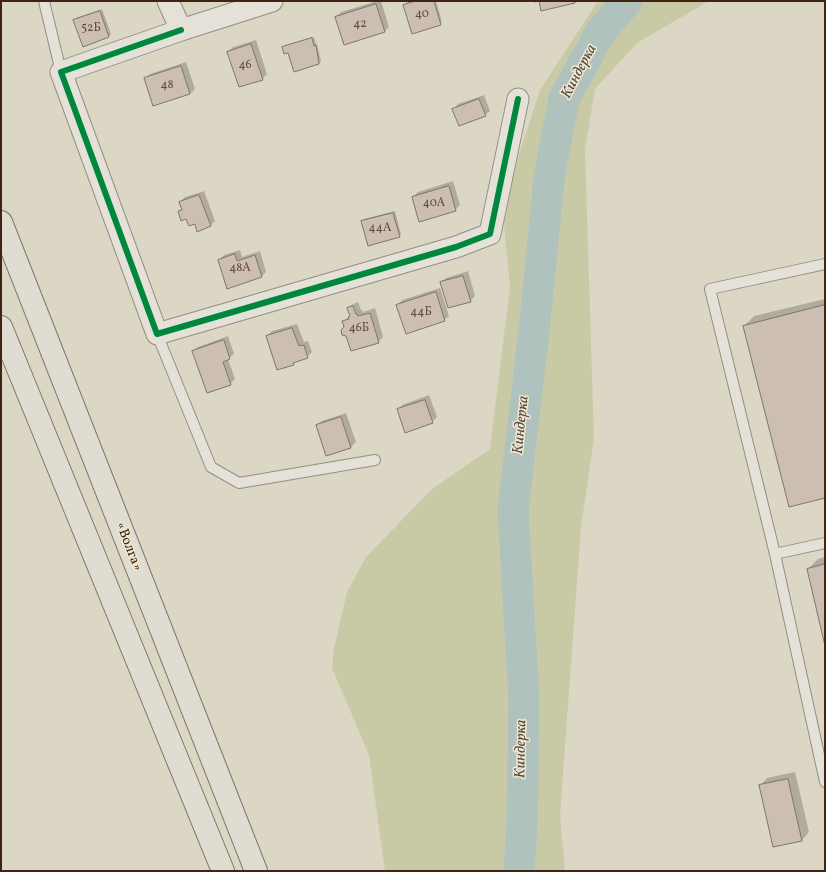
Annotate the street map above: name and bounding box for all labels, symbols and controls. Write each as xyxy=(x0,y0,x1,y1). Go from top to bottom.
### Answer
house number: 40 xyxy=(415,8,429,22)
house number: 42 xyxy=(353,18,367,32)
house number: 52Б xyxy=(81,22,101,36)
water label: Киндерка xyxy=(558,42,602,102)
house number: 46 xyxy=(238,59,252,73)
house number: 48 xyxy=(160,79,174,93)
house number: 40А xyxy=(423,197,445,211)
house number: 44А xyxy=(369,222,391,236)
house number: 48А xyxy=(229,262,251,276)
house number: 44Б xyxy=(410,306,432,320)
house number: 46Б xyxy=(349,322,369,336)
water label: Киндерка xyxy=(510,395,534,455)
street label: «Волга» xyxy=(111,520,145,574)
water label: Киндерка xyxy=(512,719,532,779)

